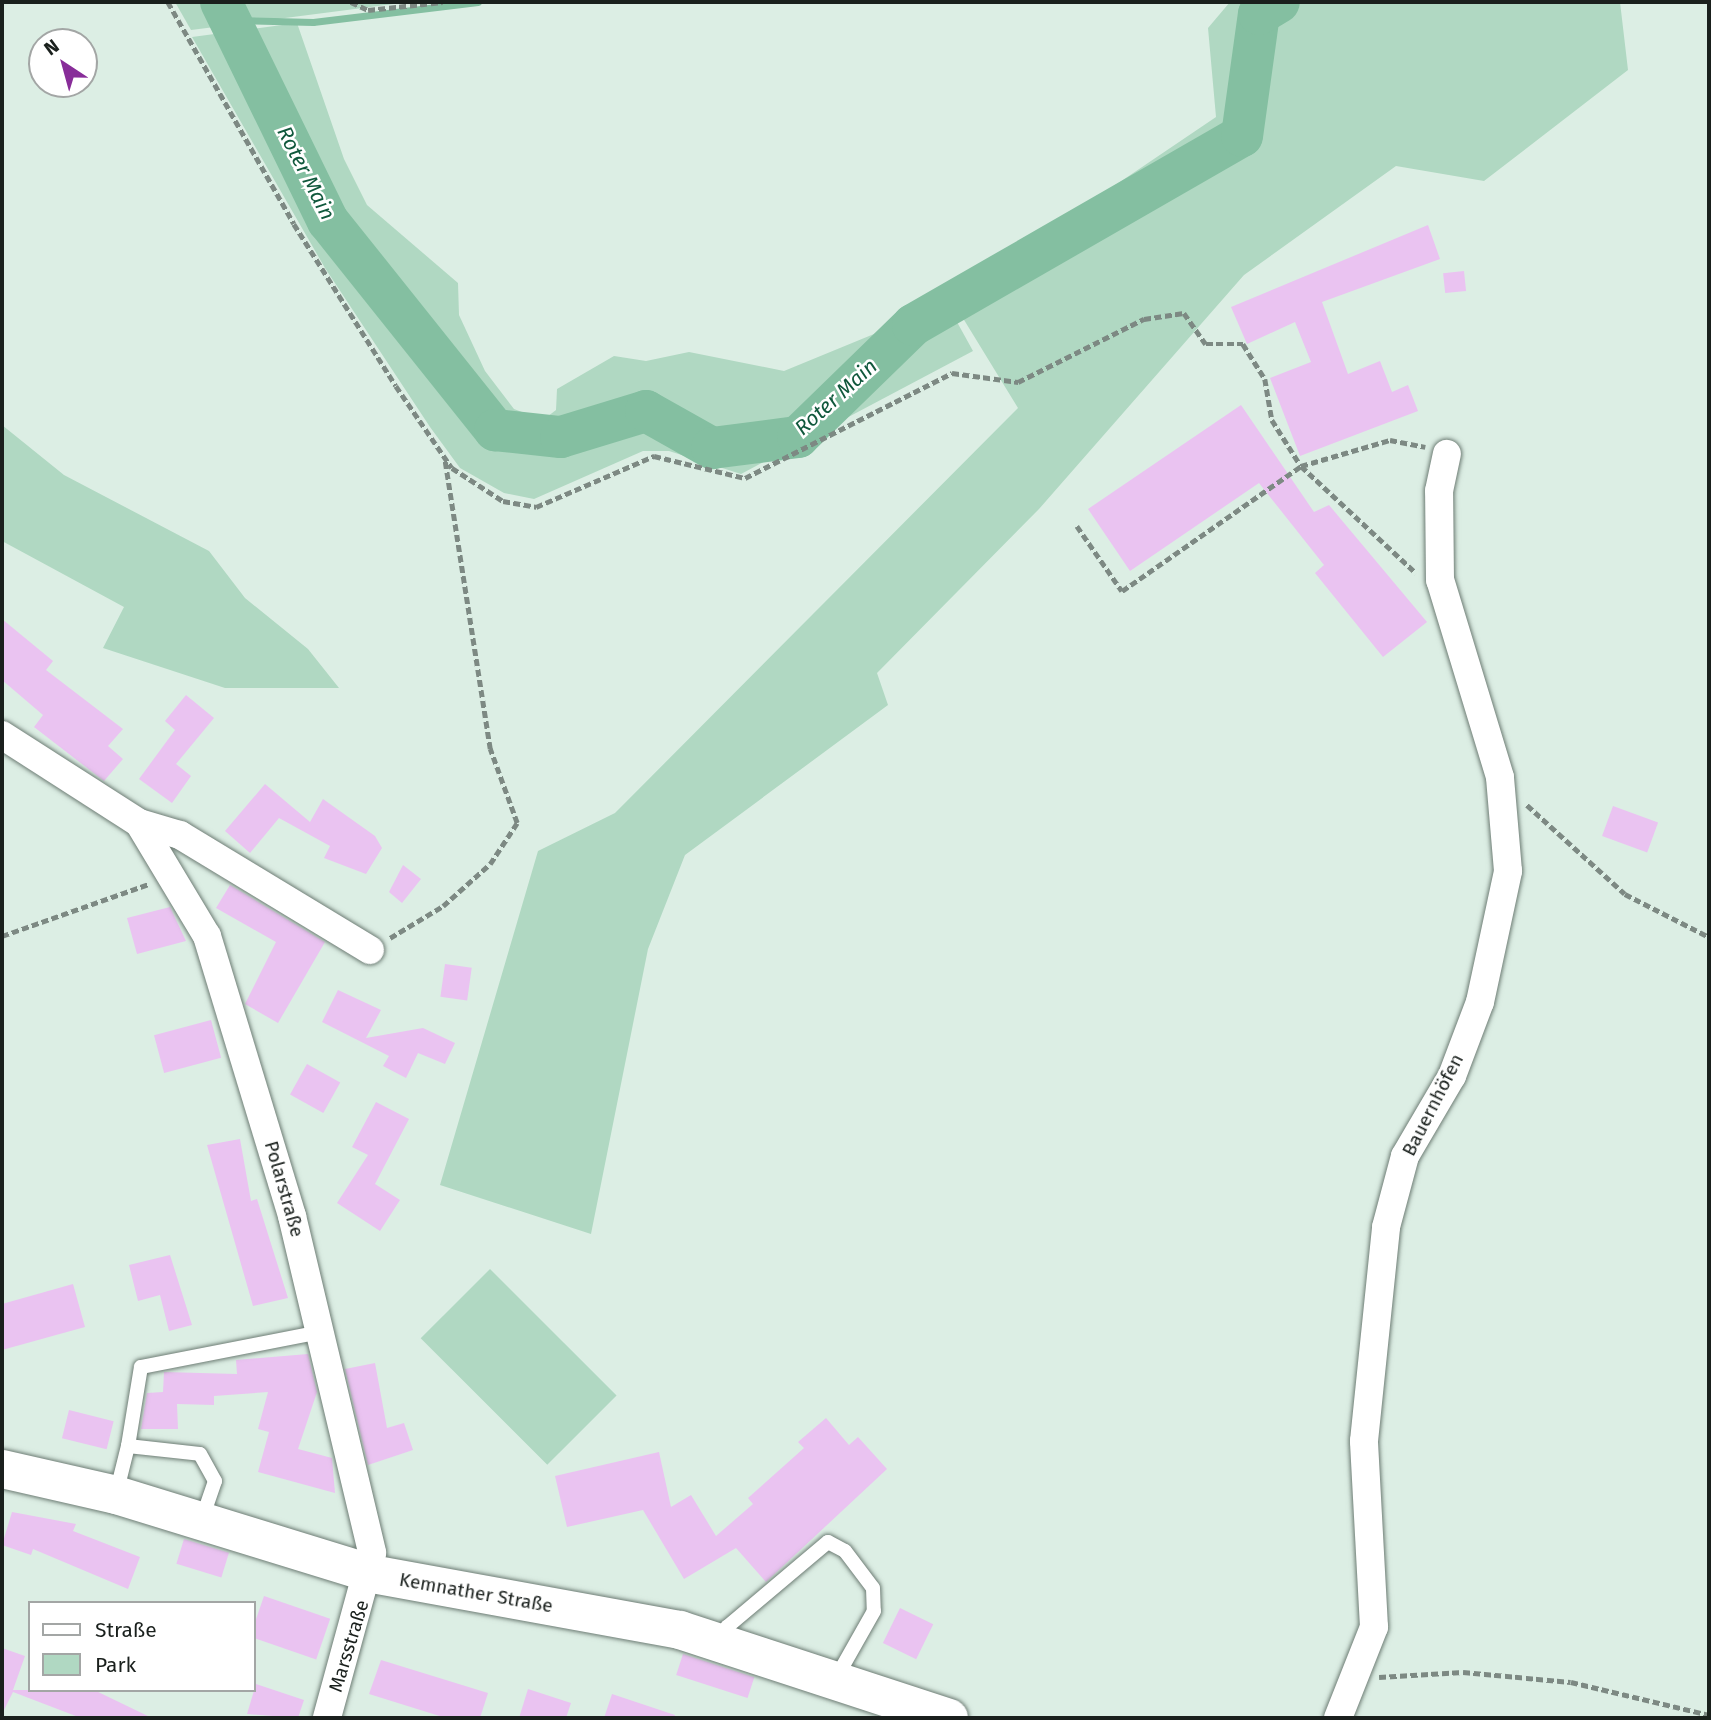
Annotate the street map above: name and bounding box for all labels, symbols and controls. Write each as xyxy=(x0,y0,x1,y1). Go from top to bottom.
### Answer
north arrow xyxy=(28,28,98,98)
text: N xyxy=(40,34,63,60)
water label: Roter Main xyxy=(272,122,340,224)
water label: Roter Main xyxy=(790,354,882,440)
street label: Bauernhöfen xyxy=(1397,1050,1469,1160)
street label: Polarstraße xyxy=(259,1138,309,1240)
street label: Kemnather Straße xyxy=(397,1568,555,1618)
street label: Marsstraße xyxy=(324,1597,374,1695)
legend xyxy=(28,1601,256,1692)
text: Straße xyxy=(95,1617,157,1643)
text: Park xyxy=(95,1652,136,1678)

